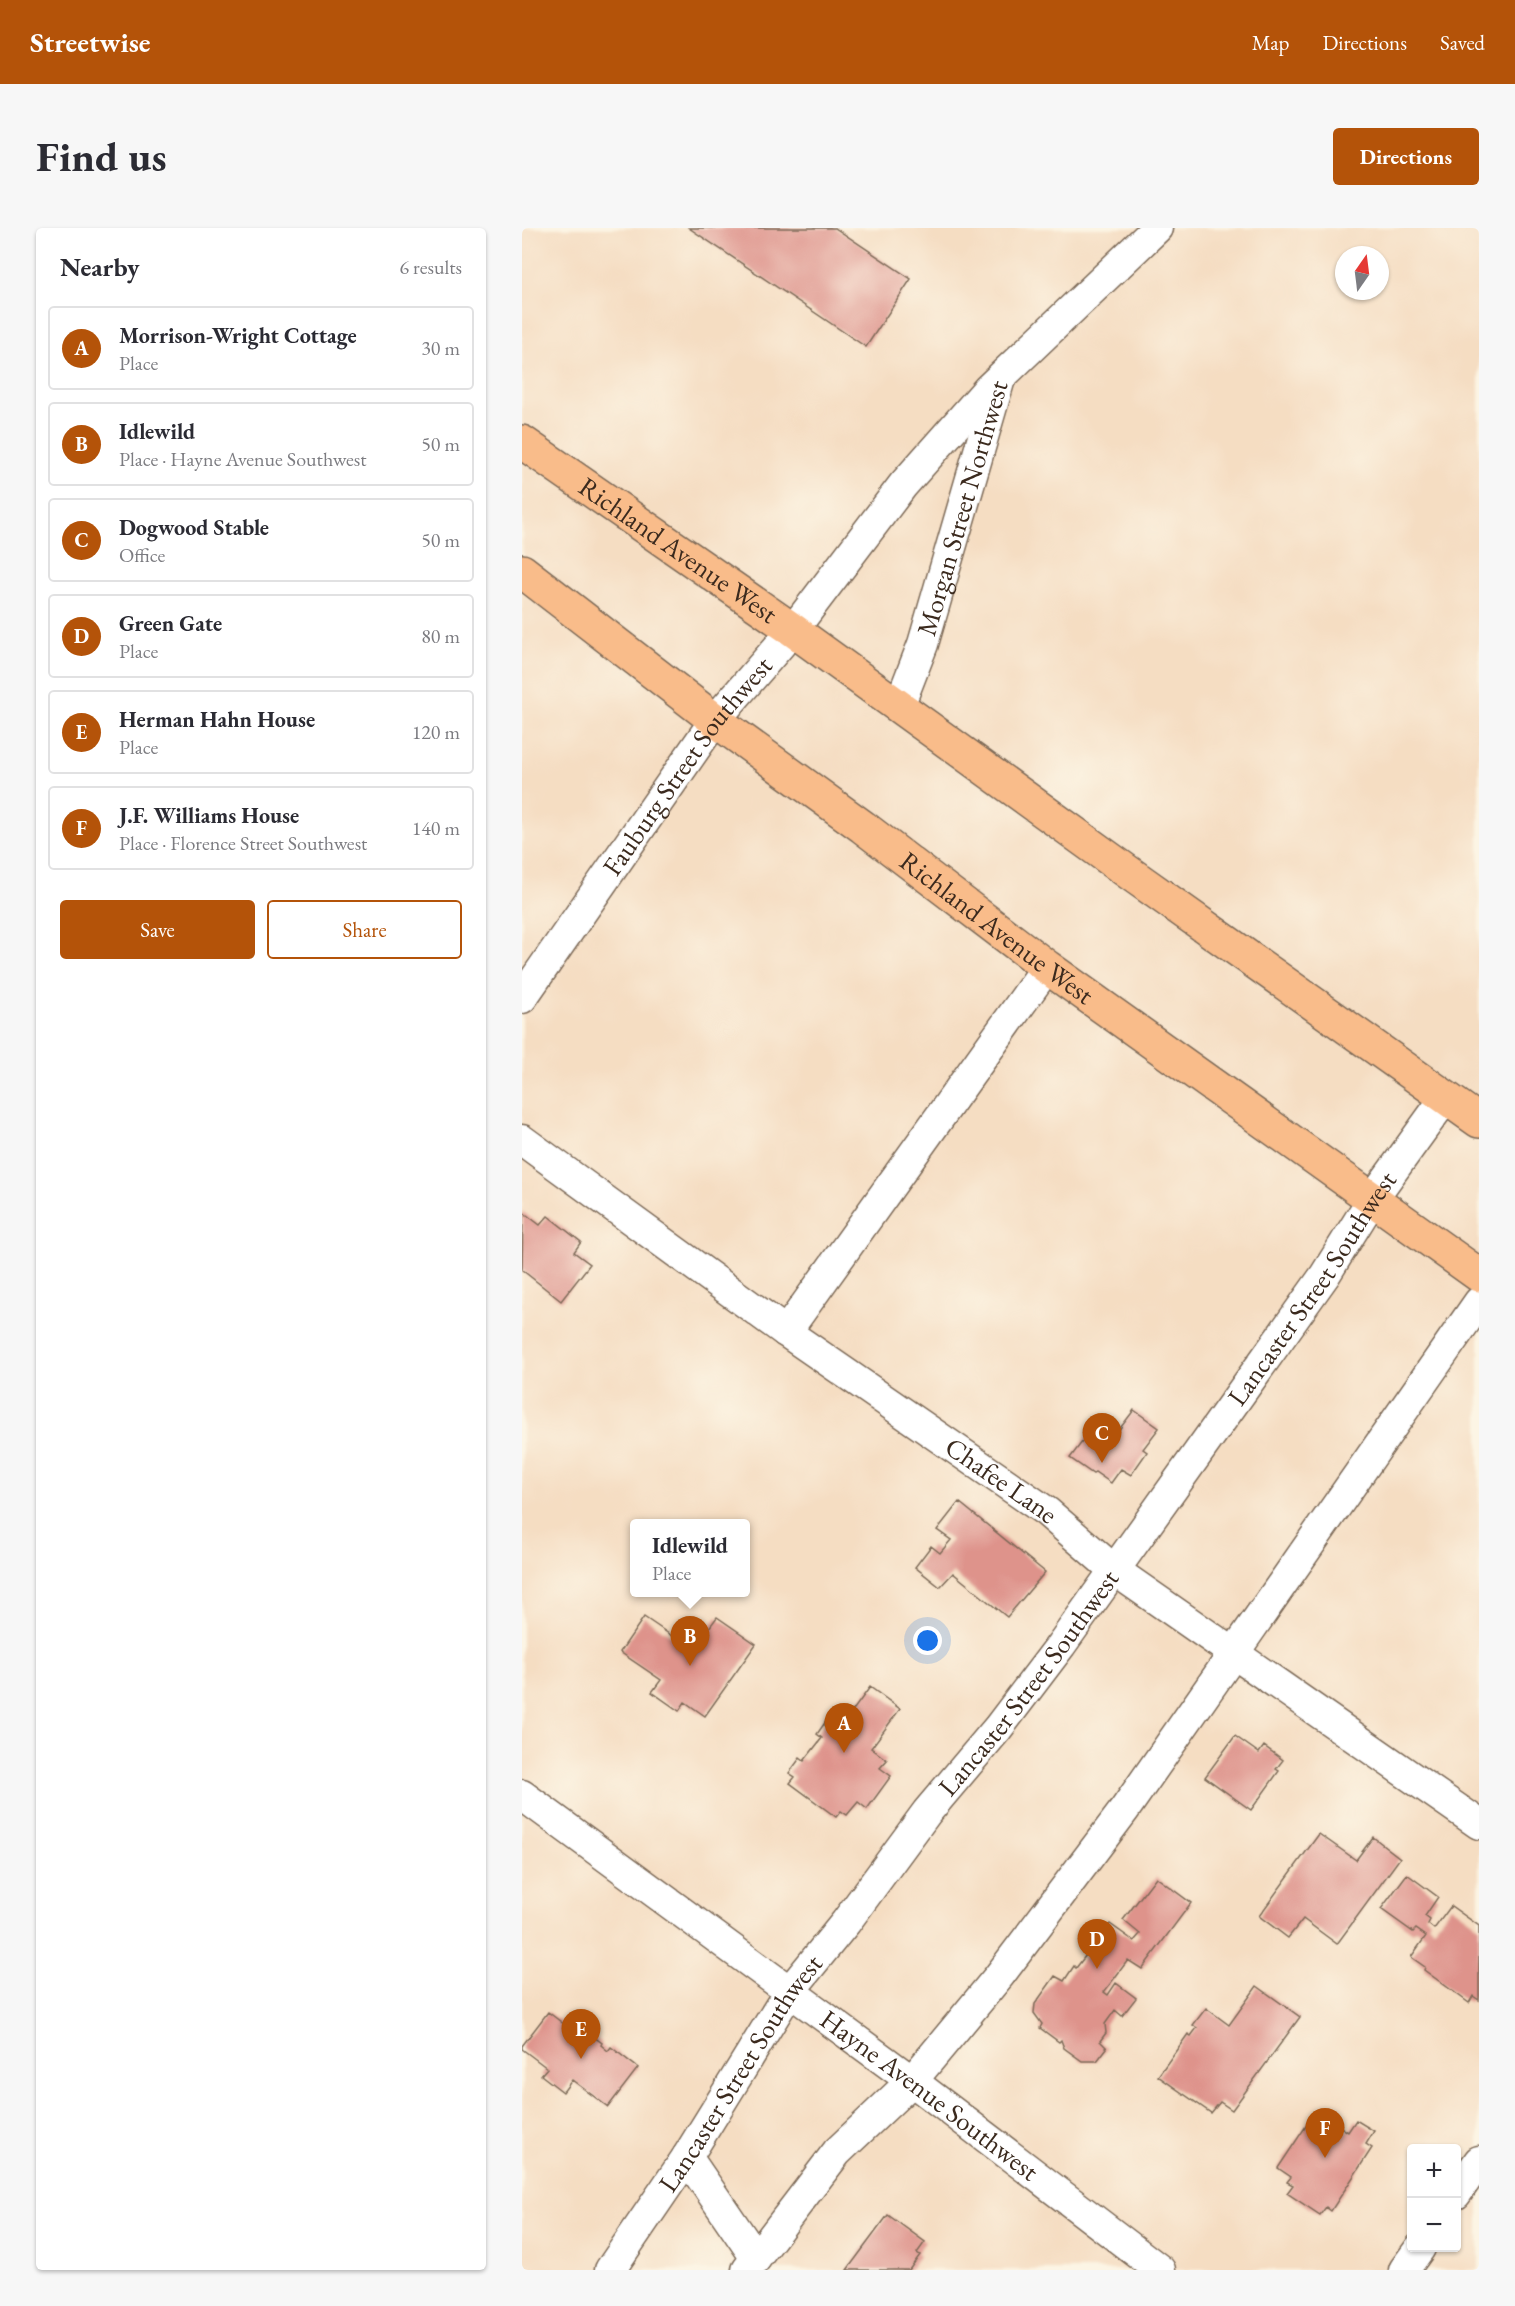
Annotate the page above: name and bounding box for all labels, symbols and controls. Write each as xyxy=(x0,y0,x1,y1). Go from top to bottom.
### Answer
text: Streetwise xyxy=(30,24,150,60)
text: Map xyxy=(1252,29,1289,56)
text: Directions xyxy=(1322,29,1407,56)
text: Saved xyxy=(1440,29,1485,56)
button: Directions xyxy=(1333,128,1479,185)
text: Find us xyxy=(36,129,167,184)
north arrow xyxy=(1335,246,1389,300)
text: Nearby xyxy=(60,250,140,284)
text: 6 results xyxy=(399,254,462,280)
text: Morrison-Wright Cottage xyxy=(119,321,357,350)
text: A xyxy=(74,335,89,361)
text: 30 m xyxy=(421,335,460,361)
text: Place xyxy=(119,350,158,376)
street label: Morgan Street Northwest xyxy=(908,376,1016,640)
text: Idlewild xyxy=(119,417,195,446)
text: B xyxy=(75,431,88,457)
text: 50 m xyxy=(421,431,460,457)
text: Place · Hayne Avenue Southwest xyxy=(119,446,366,472)
street label: Richland Avenue West xyxy=(572,469,785,631)
text: Dogwood Stable xyxy=(119,513,269,542)
text: C xyxy=(74,527,89,553)
text: 50 m xyxy=(421,527,460,553)
text: Office xyxy=(119,542,165,568)
text: Green Gate xyxy=(119,609,222,638)
text: D xyxy=(74,623,89,649)
text: 80 m xyxy=(421,623,460,649)
text: Place xyxy=(119,638,158,664)
street label: Fauburg Street Southwest xyxy=(594,648,780,882)
text: Herman Hahn House xyxy=(119,705,315,734)
text: E xyxy=(76,719,87,745)
text: 120 m xyxy=(412,719,460,745)
text: Place xyxy=(119,734,158,760)
text: J.F. Williams House xyxy=(119,801,299,830)
text: F xyxy=(76,815,87,841)
text: 140 m xyxy=(412,815,460,841)
text: Place · Florence Street Southwest xyxy=(119,830,367,856)
street label: Richland Avenue West xyxy=(893,843,1101,1012)
button: Save xyxy=(60,900,255,959)
button: Share xyxy=(267,900,462,959)
street label: Lancaster Street Southwest xyxy=(1219,1163,1404,1412)
pin: C xyxy=(1082,1414,1122,1463)
street label: Chafee Lane xyxy=(938,1429,1066,1531)
popup xyxy=(630,1519,750,1597)
text: Idlewild xyxy=(652,1531,728,1560)
text: Place xyxy=(652,1560,691,1586)
street label: Lancaster Street Southwest xyxy=(930,1562,1127,1803)
pin: B xyxy=(670,1616,710,1666)
your location xyxy=(913,1626,942,1655)
pin: A xyxy=(824,1704,864,1753)
pin: D xyxy=(1078,1920,1116,1969)
street label: Lancaster Street Southwest xyxy=(650,1946,830,2199)
street label: Hayne Avenue Southwest xyxy=(813,2001,1046,2189)
pin: E xyxy=(562,2010,600,2059)
pin: F xyxy=(1306,2108,1344,2158)
map controls xyxy=(1407,2144,1461,2252)
button: + xyxy=(1407,2144,1461,2198)
button: − xyxy=(1407,2198,1461,2252)

